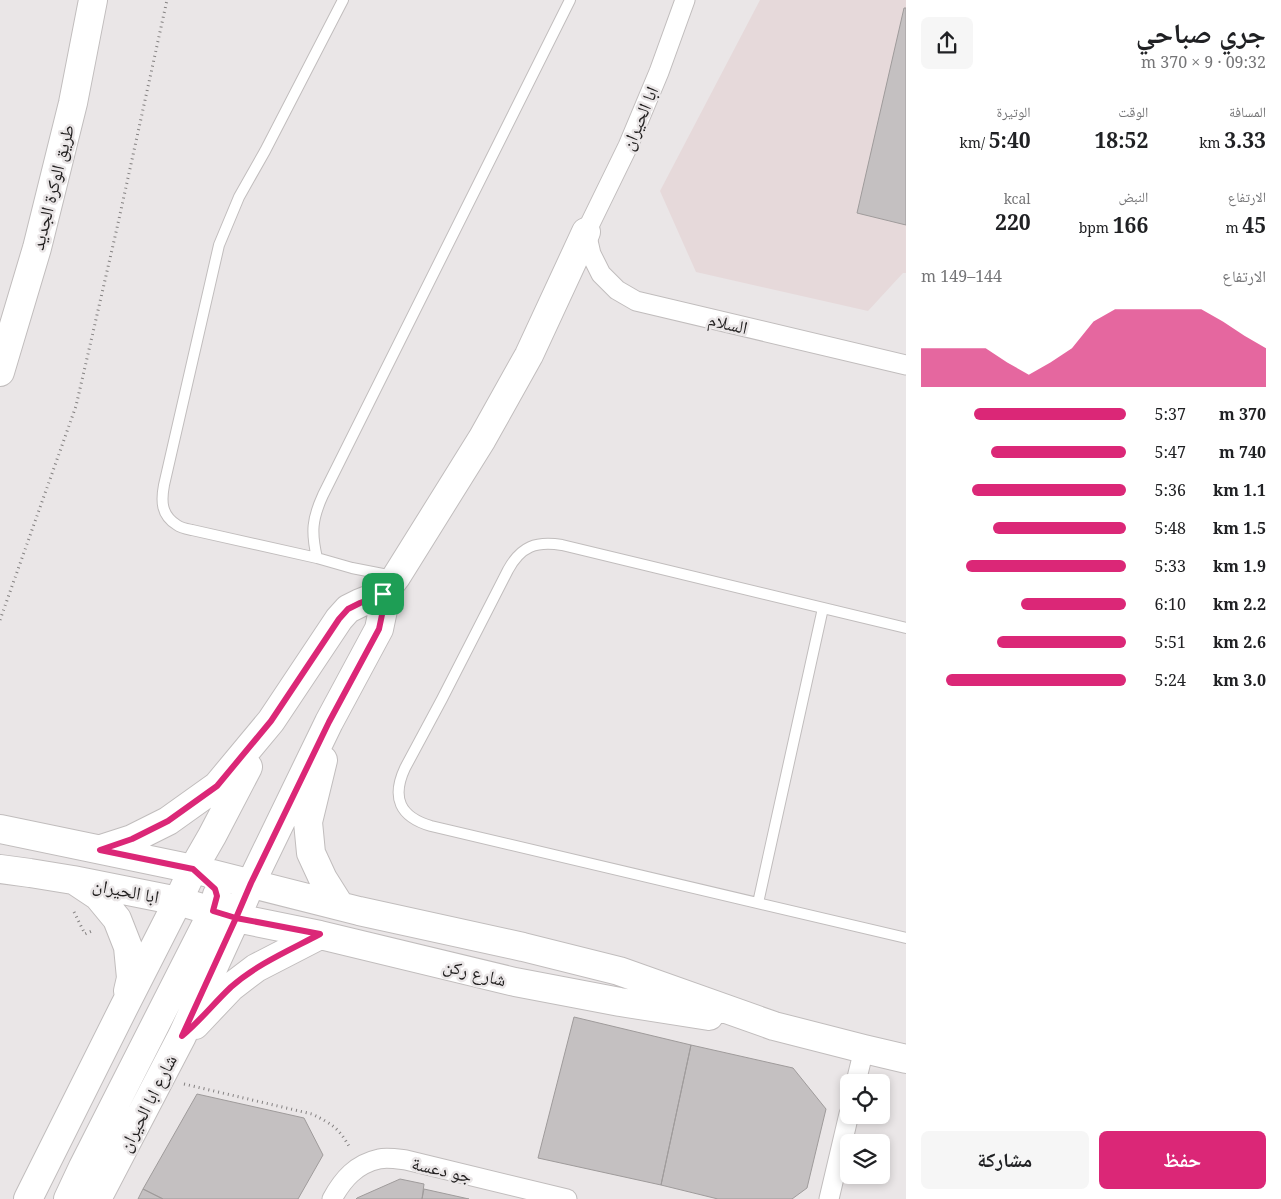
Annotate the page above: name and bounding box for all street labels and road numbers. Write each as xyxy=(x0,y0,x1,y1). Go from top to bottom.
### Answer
street label: ابا الحيران xyxy=(615,82,663,154)
street label: طريق الوكرة الجديد xyxy=(25,122,79,252)
street label: السلام xyxy=(706,307,750,340)
street label: ابا الحيران xyxy=(91,872,161,908)
street label: شارع ركن xyxy=(441,953,509,991)
street label: شارع ابا الحيران xyxy=(112,1050,182,1156)
street label: جو دعسة xyxy=(409,1150,475,1188)

